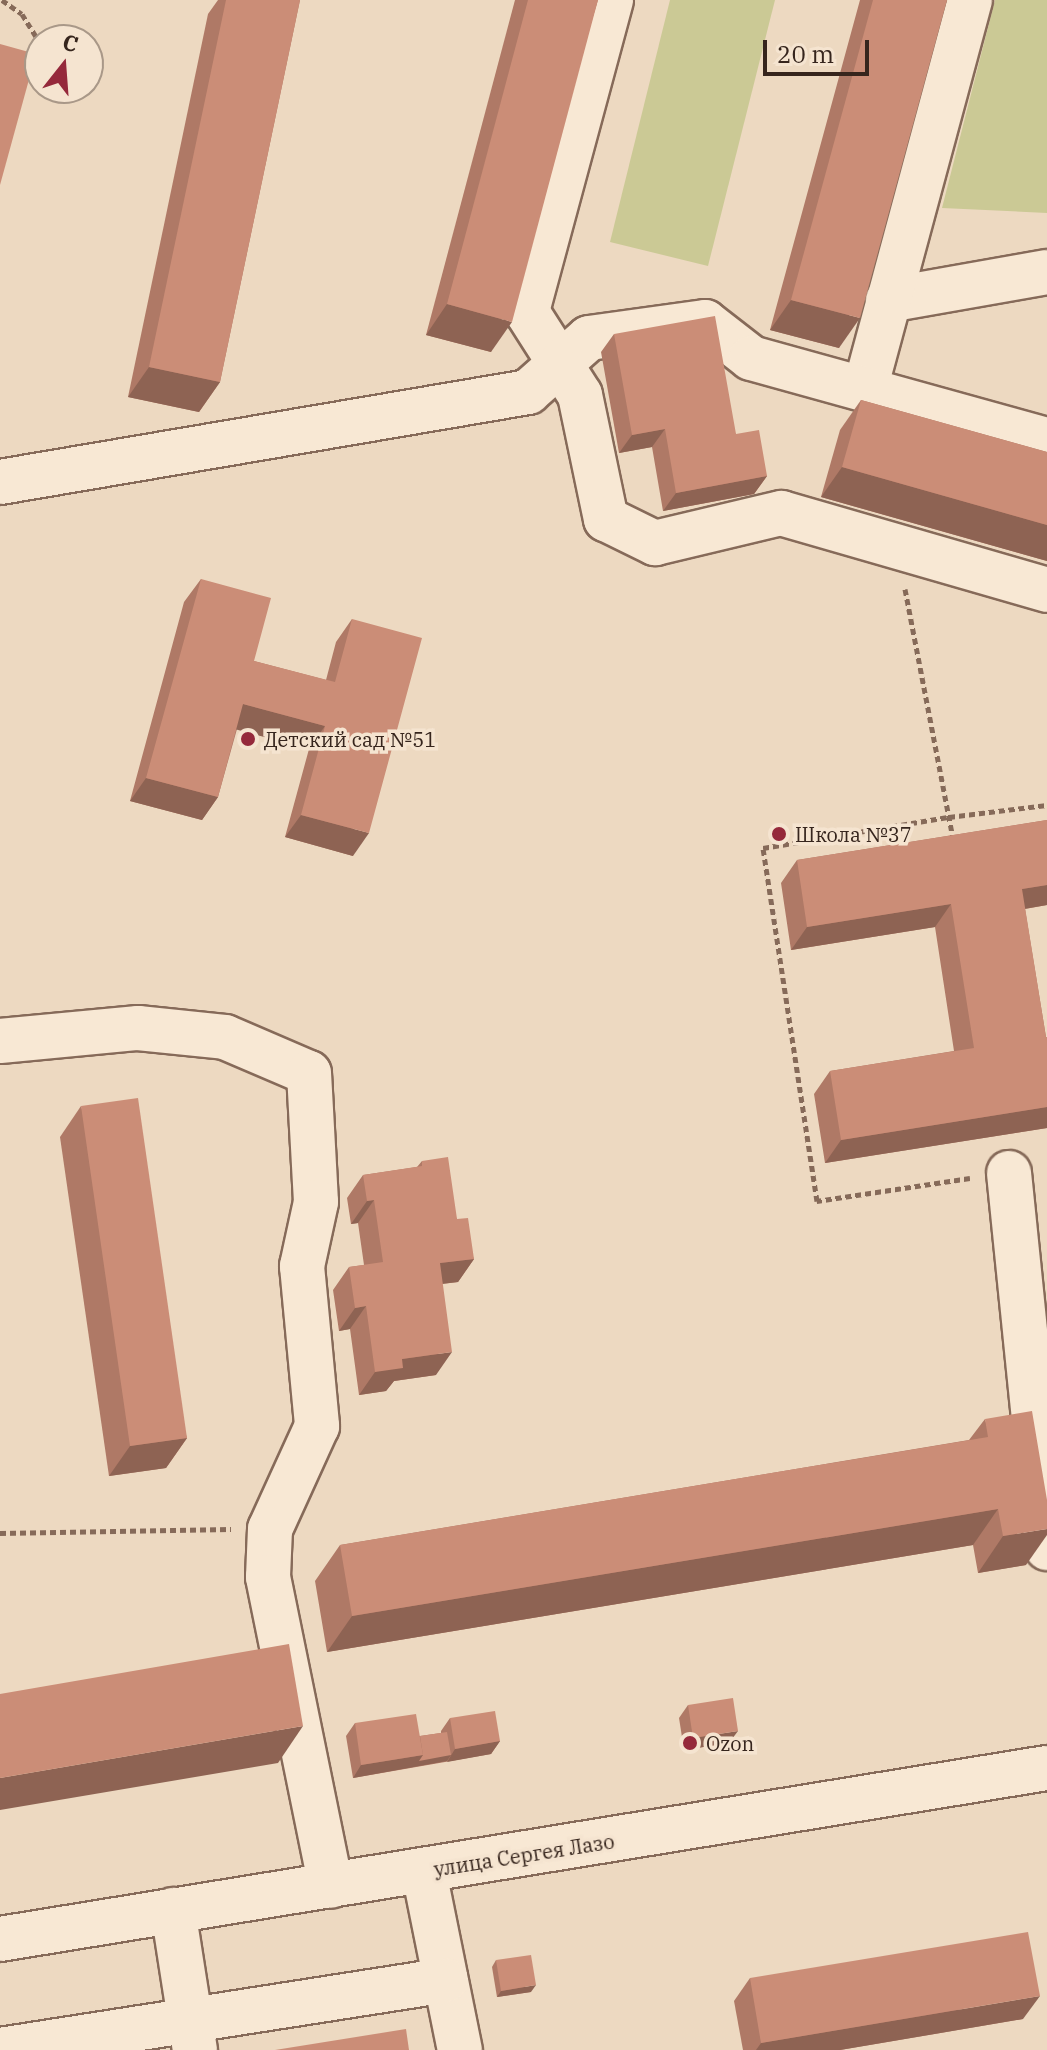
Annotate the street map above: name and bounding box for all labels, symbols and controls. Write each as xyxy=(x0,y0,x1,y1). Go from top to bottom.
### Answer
north arrow xyxy=(24,24,104,104)
scale bar xyxy=(767,24,873,74)
text: С xyxy=(59,26,82,58)
text: 20 m xyxy=(777,38,834,70)
place label: Детский сад №51 xyxy=(264,727,436,751)
marker: Детский сад №51 xyxy=(239,730,257,748)
place label: Школа №37 xyxy=(795,822,912,846)
marker: Школа №37 xyxy=(770,825,788,843)
place label: Ozon xyxy=(706,1731,754,1755)
marker: Ozon xyxy=(681,1734,699,1752)
street label: улица Сергея Лазо xyxy=(432,1829,616,1881)

